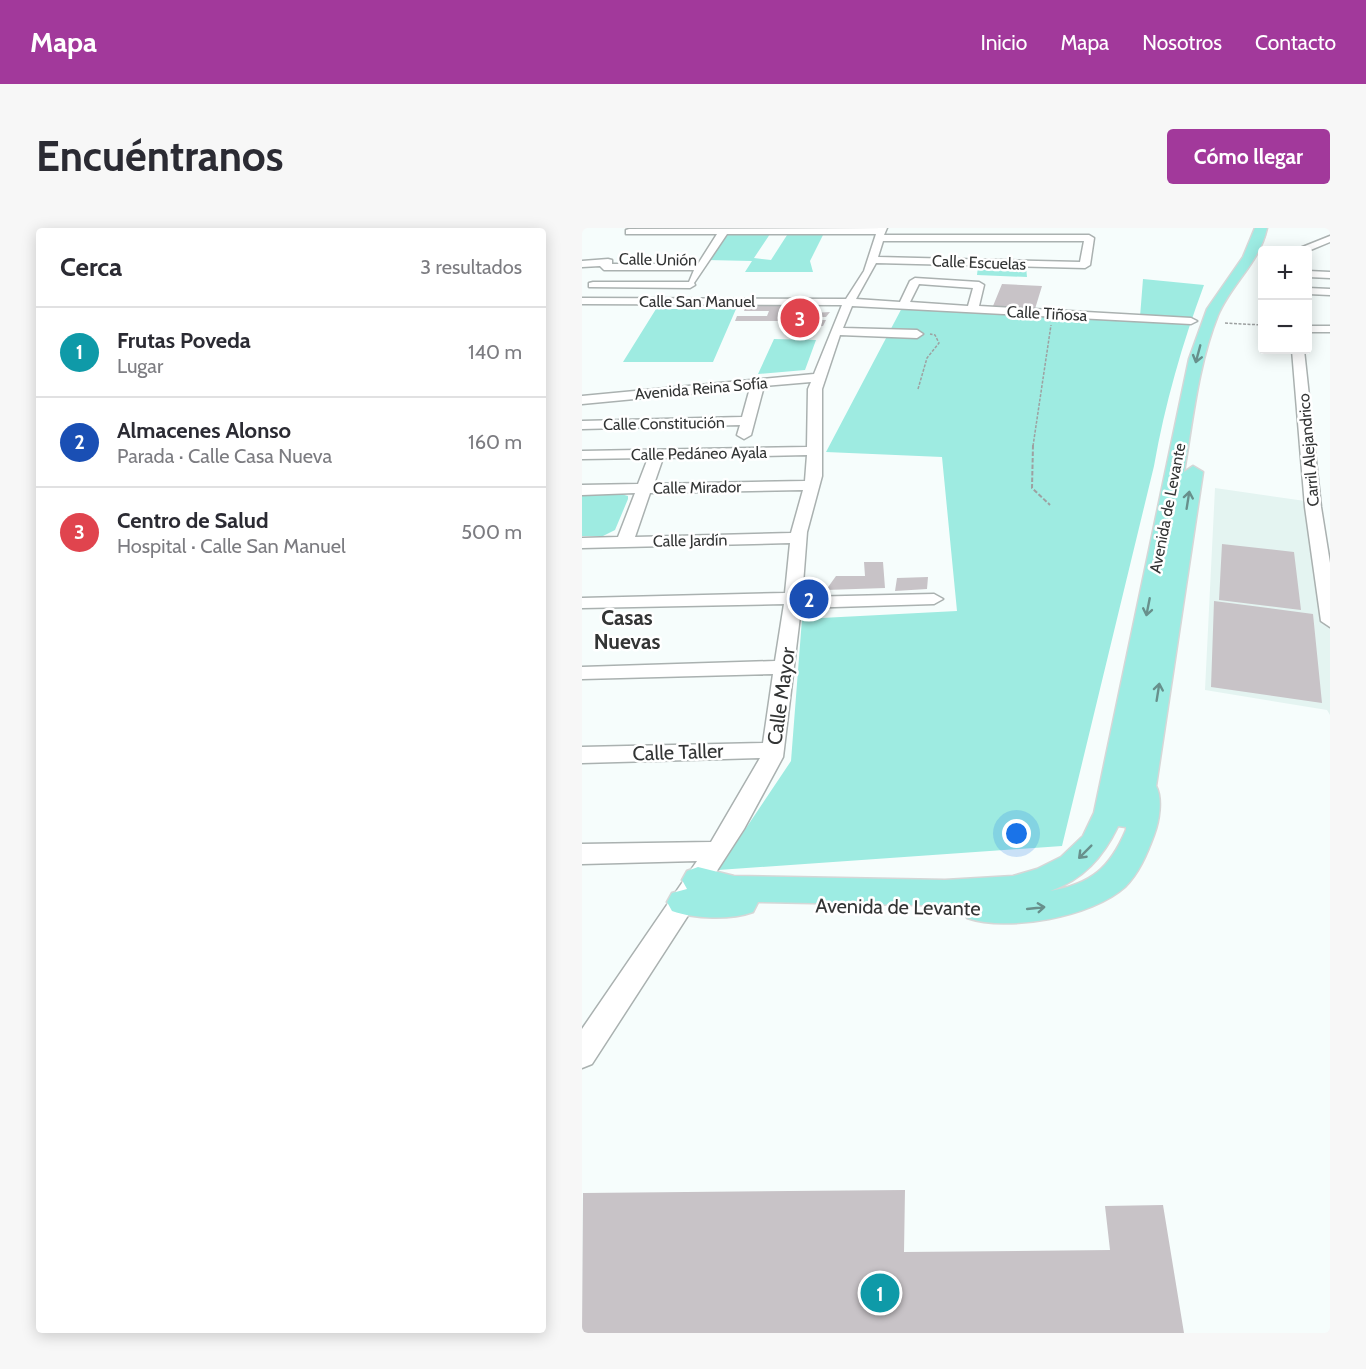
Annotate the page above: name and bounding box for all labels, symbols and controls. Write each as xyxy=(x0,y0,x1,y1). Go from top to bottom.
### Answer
text: Mapa xyxy=(30,25,97,59)
text: Inicio xyxy=(980,30,1027,55)
text: Mapa xyxy=(1060,30,1109,55)
text: Nosotros xyxy=(1142,30,1222,55)
text: Contacto xyxy=(1255,30,1336,55)
button: Cómo llegar xyxy=(1167,129,1330,184)
text: Encuéntranos xyxy=(36,130,284,182)
map controls xyxy=(1258,246,1312,354)
button: + xyxy=(1258,246,1312,300)
street label: Calle Unión xyxy=(619,249,697,270)
text: Cerca xyxy=(60,251,122,283)
street label: Calle Escuelas xyxy=(932,251,1027,274)
text: 3 resultados xyxy=(420,255,522,279)
street label: Calle San Manuel xyxy=(639,292,755,311)
pin: 3 xyxy=(780,296,820,340)
button: − xyxy=(1258,300,1312,354)
street label: Calle Tiñosa xyxy=(1006,302,1088,325)
text: Frutas Poveda xyxy=(117,327,251,354)
text: 1 xyxy=(76,340,83,364)
text: 140 m xyxy=(468,340,522,364)
one-way arrow xyxy=(1192,344,1203,363)
text: Lugar xyxy=(117,354,163,378)
street label: Avenida Reina Sofía xyxy=(634,373,769,404)
street label: Carril Alejandrico xyxy=(1294,392,1323,507)
street label: Calle Constitución xyxy=(603,413,725,434)
text: Almacenes Alonso xyxy=(117,417,291,444)
text: 2 xyxy=(74,430,85,454)
text: 160 m xyxy=(468,430,522,454)
street label: Avenida de Levante xyxy=(1146,441,1189,575)
street label: Calle Pedáneo Ayala xyxy=(631,443,768,464)
text: Parada · Calle Casa Nueva xyxy=(117,444,332,468)
street label: Calle Mirador xyxy=(653,477,742,498)
one-way arrow xyxy=(1183,491,1194,510)
text: Centro de Salud xyxy=(117,507,269,534)
text: 3 xyxy=(74,520,85,544)
text: 500 m xyxy=(461,520,522,544)
street label: Calle Jardín xyxy=(653,530,727,551)
text: Hospital · Calle San Manuel xyxy=(117,534,346,558)
pin: 2 xyxy=(790,576,828,622)
one-way arrow xyxy=(1142,597,1153,617)
district label: Casas Nuevas xyxy=(594,605,660,654)
street label: Calle Mayor xyxy=(762,645,800,746)
one-way arrow xyxy=(1152,683,1163,703)
street label: Calle Taller xyxy=(632,738,725,766)
your location xyxy=(1002,819,1031,848)
one-way arrow xyxy=(1077,845,1092,860)
street label: Avenida de Levante xyxy=(815,894,981,920)
one-way arrow xyxy=(1025,902,1045,913)
pin: 1 xyxy=(860,1270,900,1316)

